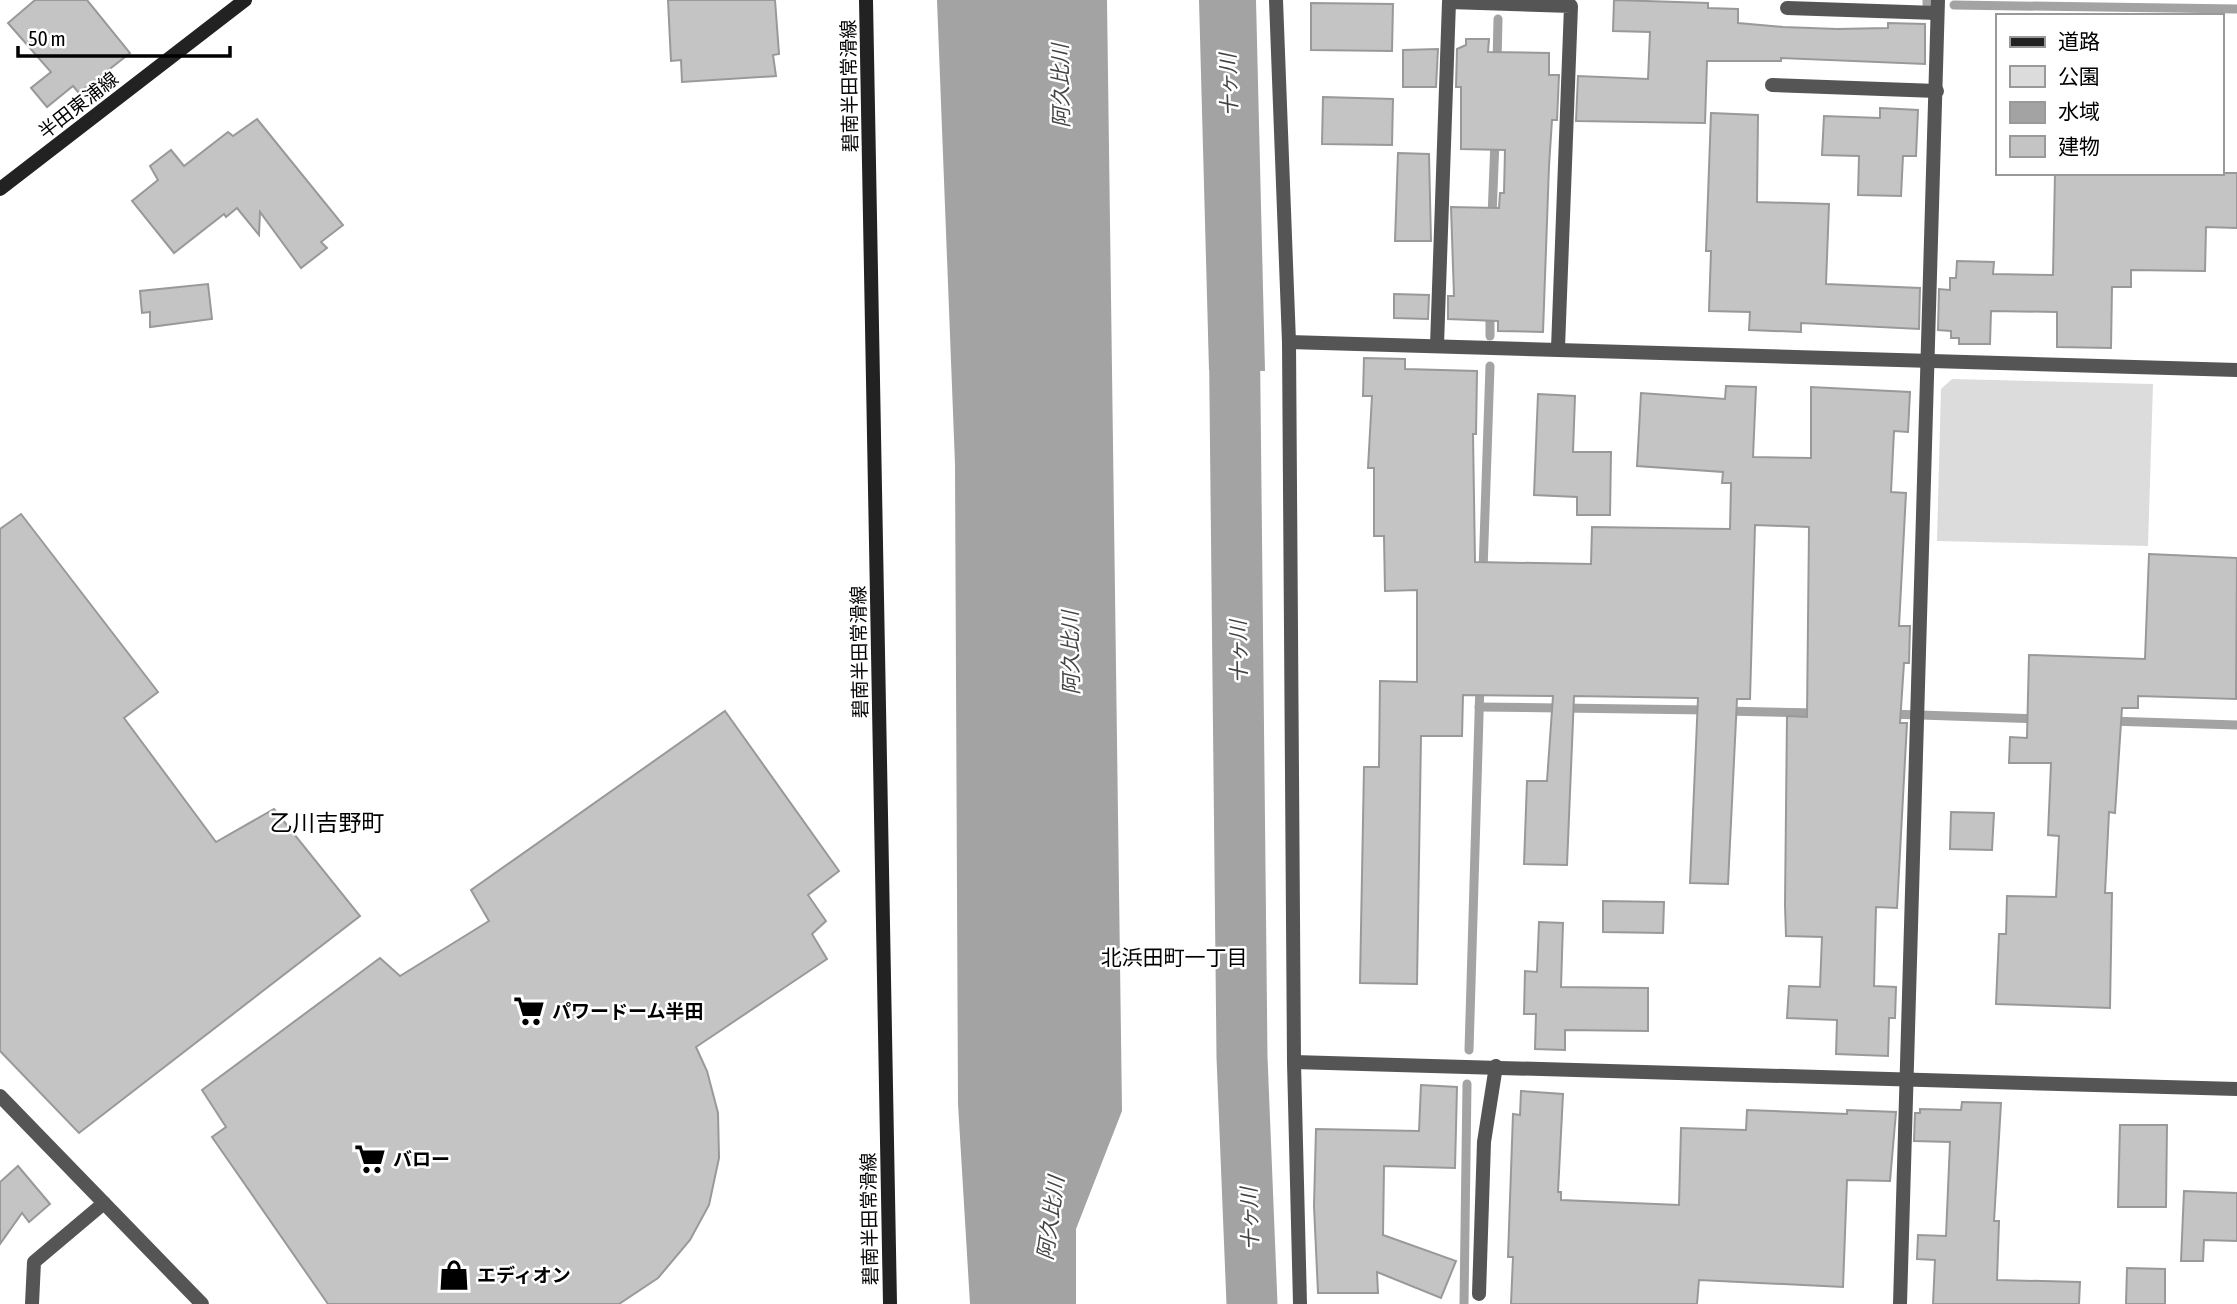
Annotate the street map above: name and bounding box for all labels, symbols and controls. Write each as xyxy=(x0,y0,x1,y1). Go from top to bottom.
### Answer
scale bar xyxy=(18,14,229,58)
legend xyxy=(1996,14,2223,175)
street label: 碧南半田常滑線 xyxy=(837,19,861,153)
text: 50 m xyxy=(28,26,66,50)
text: 道路 xyxy=(2058,29,2100,53)
water label: 阿久比川 xyxy=(1047,42,1073,128)
water label: 十ヶ川 xyxy=(1215,51,1241,117)
text: 公園 xyxy=(2058,64,2100,88)
street label: 半田東浦線 xyxy=(34,67,122,143)
text: 水域 xyxy=(2058,99,2100,123)
text: 建物 xyxy=(2058,134,2100,158)
street label: 碧南半田常滑線 xyxy=(847,585,871,719)
water label: 阿久比川 xyxy=(1057,609,1083,695)
water label: 十ヶ川 xyxy=(1225,618,1251,684)
district label: 乙川吉野町 xyxy=(270,810,385,836)
district label: 北浜田町一丁目 xyxy=(1101,945,1248,969)
supermarket icon: パワードーム半田 xyxy=(512,994,546,1028)
place label: パワードーム半田 xyxy=(552,1000,703,1022)
supermarket icon: バロー xyxy=(353,1142,387,1176)
place label: バロー xyxy=(393,1148,450,1170)
street label: 碧南半田常滑線 xyxy=(857,1152,881,1286)
water label: 阿久比川 xyxy=(1032,1173,1068,1261)
water label: 十ヶ川 xyxy=(1236,1185,1262,1251)
shop icon: エディオン xyxy=(437,1258,471,1292)
place label: エディオン xyxy=(477,1264,571,1286)

